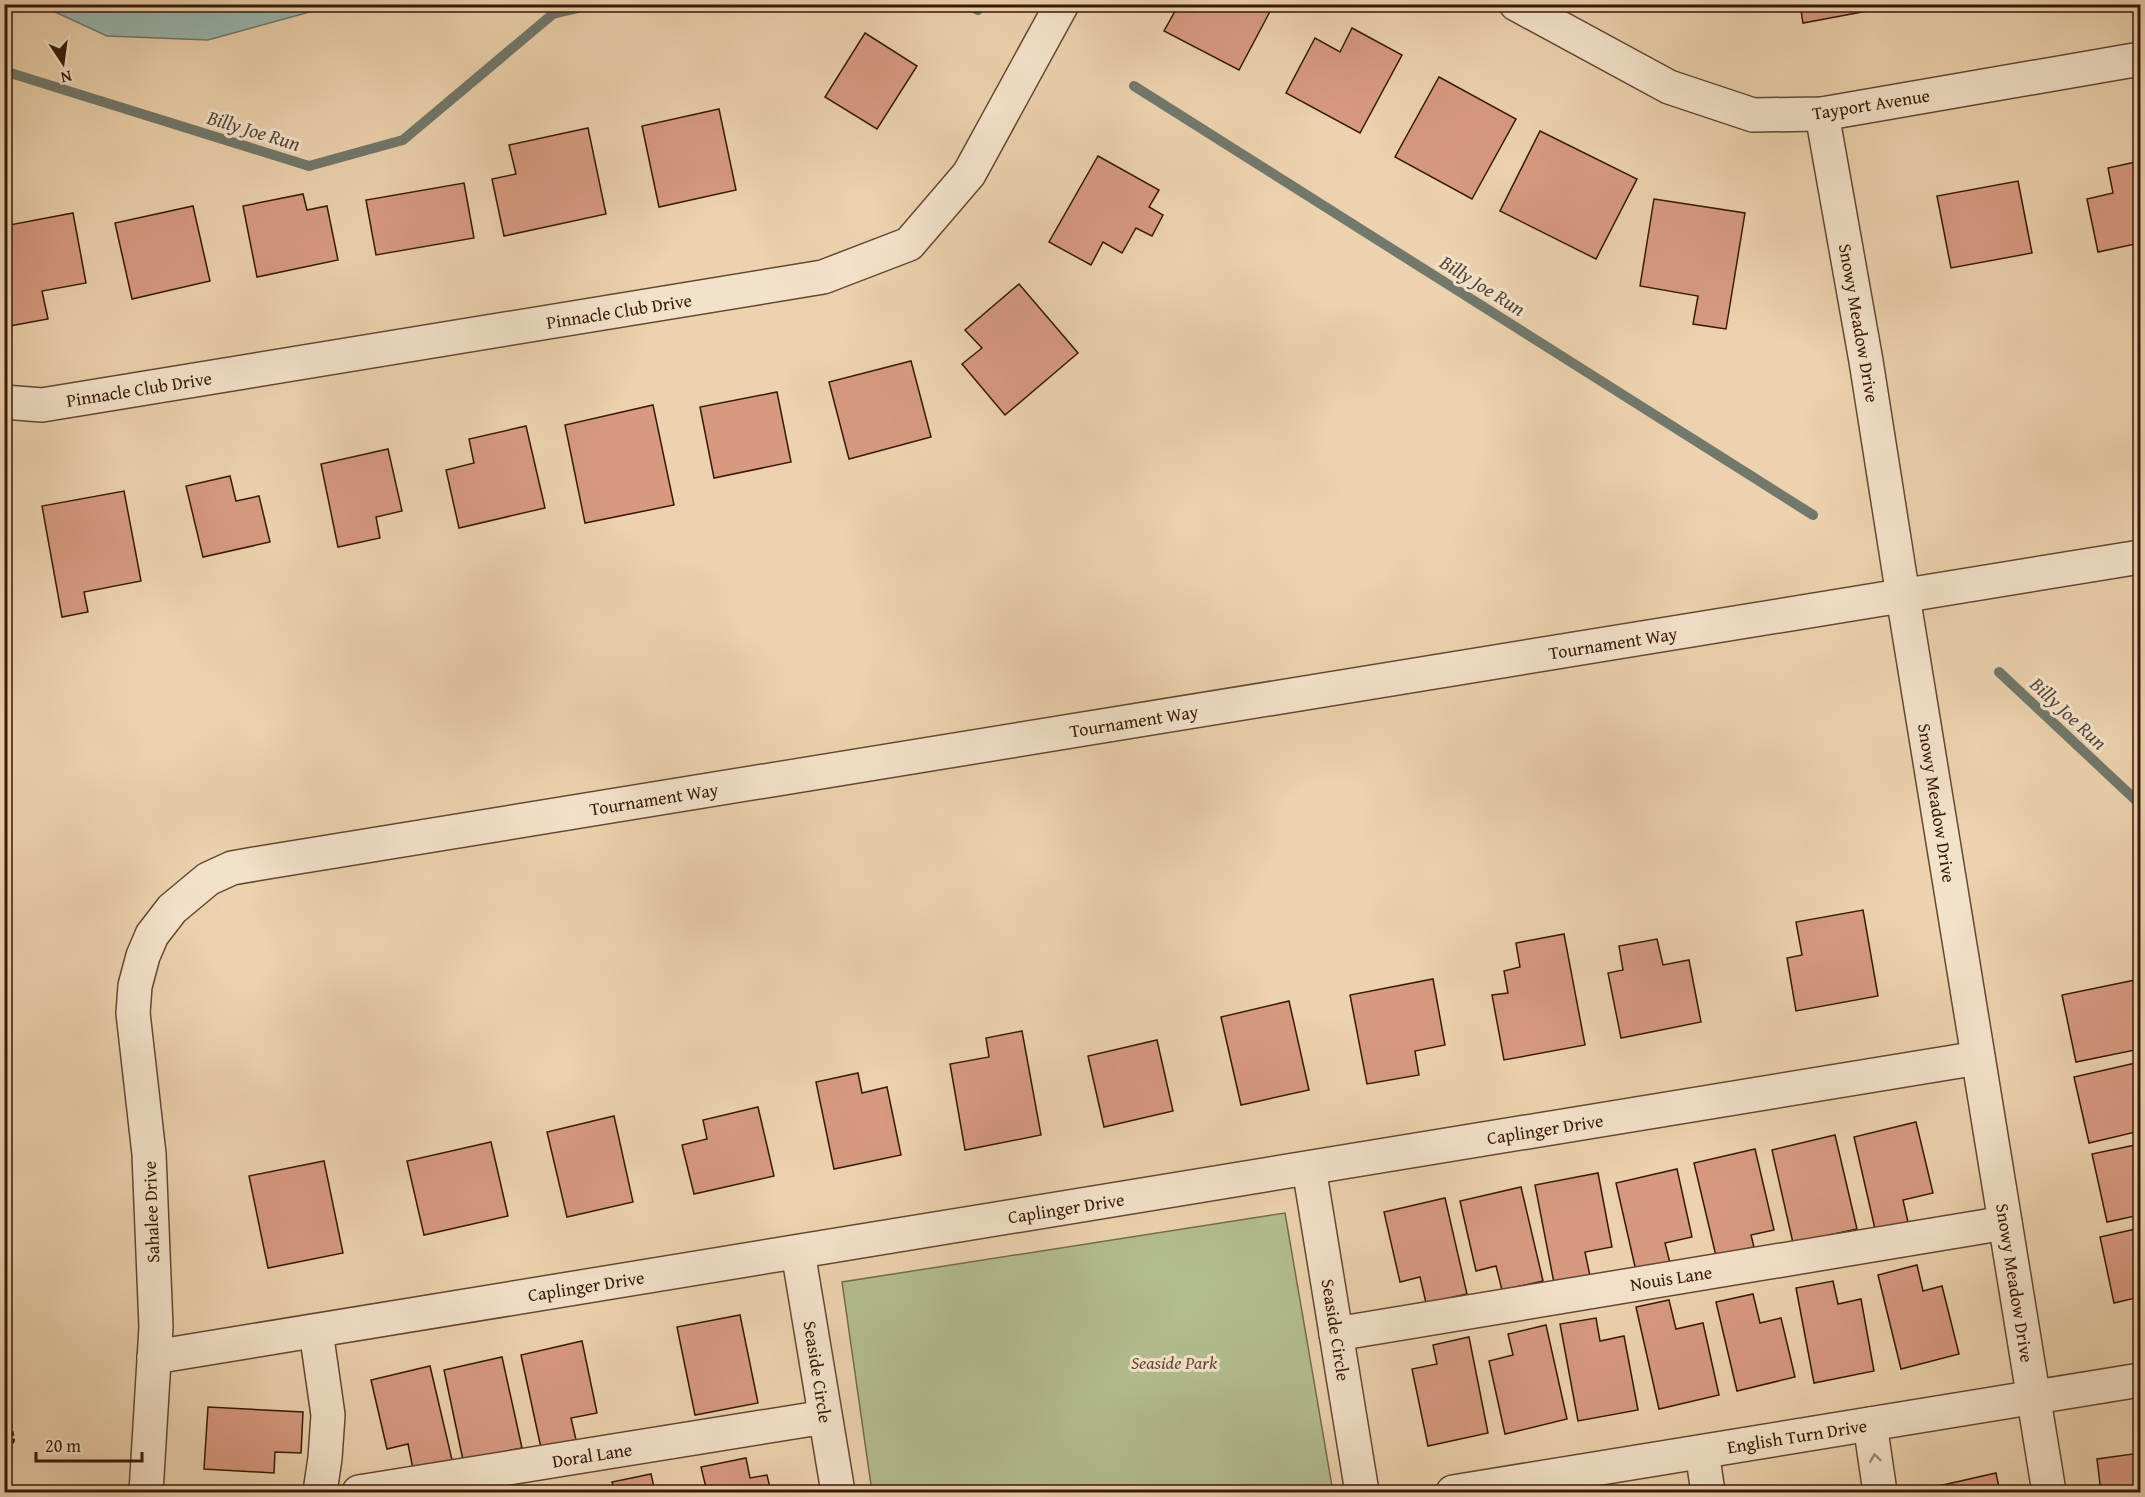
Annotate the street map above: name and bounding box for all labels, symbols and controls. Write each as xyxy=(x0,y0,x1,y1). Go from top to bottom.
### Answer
north arrow xyxy=(33,33,93,93)
text: N xyxy=(58,65,74,91)
street label: Tayport Avenue xyxy=(1810,81,1932,127)
water label: Billy Joe Run xyxy=(203,102,304,158)
street label: Snowy Meadow Drive xyxy=(1832,241,1886,405)
water label: Billy Joe Run xyxy=(1434,247,1531,323)
street label: Pinnacle Club Drive xyxy=(544,286,694,336)
street label: Pinnacle Club Drive xyxy=(64,364,214,414)
street label: Tournament Way xyxy=(1547,619,1679,667)
water label: Billy Joe Run xyxy=(2023,669,2114,756)
street label: Tournament Way xyxy=(1068,697,1200,745)
street label: Snowy Meadow Drive xyxy=(1911,721,1963,885)
street label: Tournament Way xyxy=(588,775,720,823)
street label: Caplinger Drive xyxy=(1485,1106,1605,1152)
street label: Sahalee Drive xyxy=(136,1160,166,1264)
street label: Caplinger Drive xyxy=(1006,1185,1126,1231)
street label: Snowy Meadow Drive xyxy=(1989,1201,2041,1365)
street label: Nouis Lane xyxy=(1628,1258,1714,1298)
street label: Caplinger Drive xyxy=(526,1263,646,1309)
street label: Seaside Circle xyxy=(1315,1277,1357,1383)
street label: Seaside Circle xyxy=(797,1319,839,1425)
park label: Seaside Park xyxy=(1131,1349,1218,1376)
street label: English Turn Drive xyxy=(1725,1412,1869,1460)
scale bar xyxy=(36,1425,142,1463)
text: 20 m xyxy=(45,1432,81,1459)
street label: Doral Lane xyxy=(550,1435,634,1475)
one-way arrow xyxy=(1870,1454,1882,1463)

